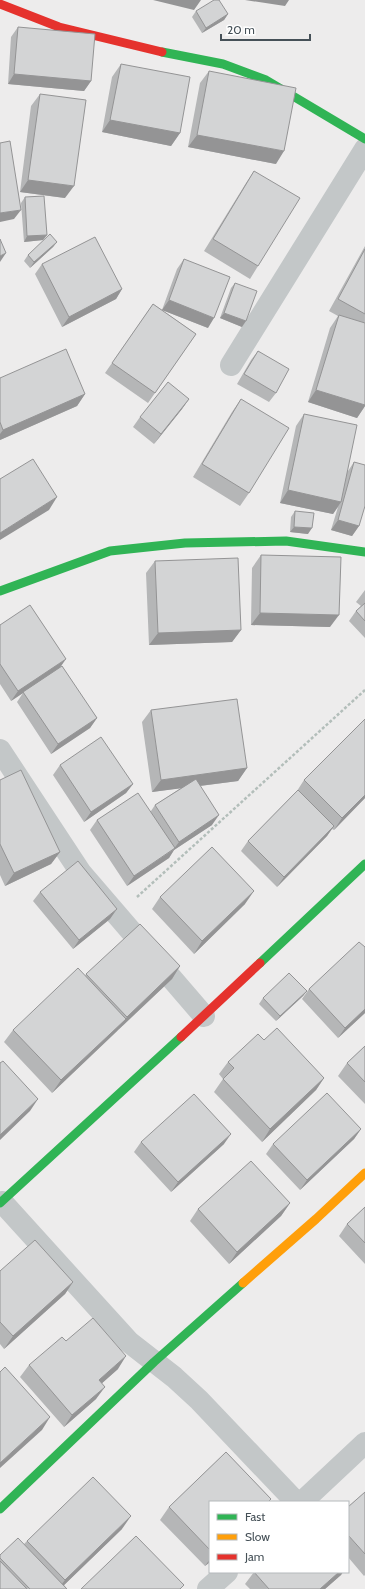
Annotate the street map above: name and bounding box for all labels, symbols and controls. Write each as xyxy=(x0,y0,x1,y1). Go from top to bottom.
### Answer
scale bar xyxy=(221,16,310,42)
text: 20 m xyxy=(227,22,255,37)
legend xyxy=(209,1501,349,1573)
text: Fast xyxy=(245,1509,265,1524)
text: Slow xyxy=(245,1529,270,1544)
text: Jam xyxy=(244,1549,264,1564)

